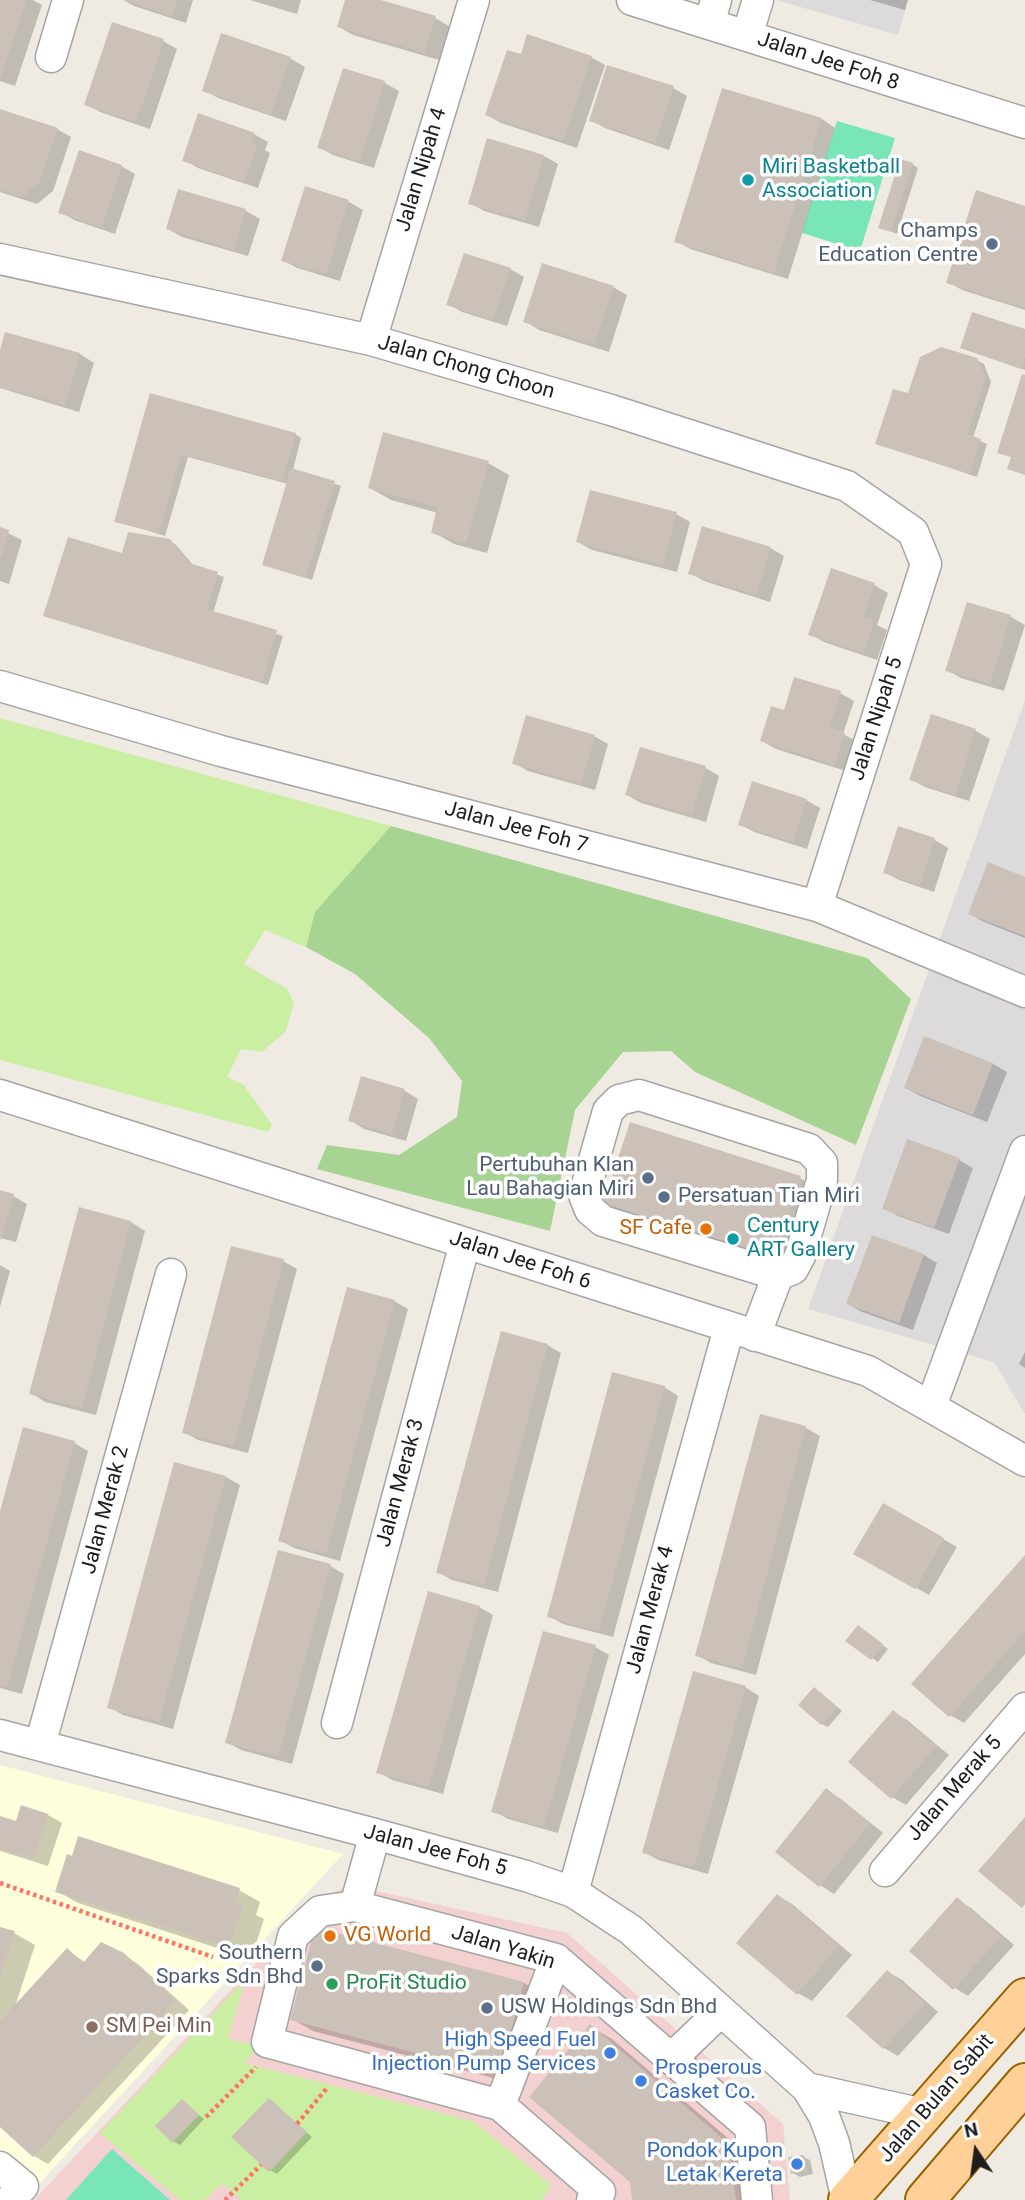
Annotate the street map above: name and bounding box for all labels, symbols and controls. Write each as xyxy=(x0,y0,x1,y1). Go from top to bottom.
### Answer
street label: Jalan Jee Foh 8 xyxy=(754,27,902,97)
street label: Jalan Nipah 4 xyxy=(391,105,453,235)
place label: Miri Basketball Association xyxy=(762,155,900,205)
marker: Miri Basketball Association xyxy=(740,172,756,188)
place label: Champs Education Centre xyxy=(818,219,978,269)
marker: Champs Education Centre xyxy=(984,236,1000,252)
street label: Jalan Chong Choon xyxy=(375,331,557,405)
street label: Jalan Nipah 5 xyxy=(845,654,909,784)
street label: Jalan Jee Foh 7 xyxy=(442,797,590,859)
place label: Pertubuhan Klan Lau Bahagian Miri xyxy=(466,1153,634,1203)
marker: Pertubuhan Klan Lau Bahagian Miri xyxy=(640,1170,656,1186)
place label: Persatuan Tian Miri xyxy=(678,1184,860,1210)
marker: Persatuan Tian Miri xyxy=(656,1189,672,1205)
place label: Century ART Gallery xyxy=(747,1214,855,1264)
place label: SF Cafe xyxy=(619,1216,692,1242)
marker: SF Cafe xyxy=(698,1221,714,1237)
street label: Jalan Jee Foh 6 xyxy=(446,1226,594,1296)
marker: Century ART Gallery xyxy=(725,1231,741,1247)
street label: Jalan Merak 3 xyxy=(372,1416,430,1550)
street label: Jalan Merak 2 xyxy=(77,1443,135,1577)
street label: Jalan Merak 4 xyxy=(622,1543,680,1677)
street label: Jalan Merak 5 xyxy=(902,1731,1008,1847)
street label: Jalan Jee Foh 5 xyxy=(361,1820,509,1882)
street label: Jalan Yakin xyxy=(448,1920,558,1976)
place label: VG World xyxy=(344,1923,431,1949)
marker: VG World xyxy=(322,1928,338,1944)
place label: Southern Sparks Sdn Bhd xyxy=(156,1941,303,1991)
marker: Southern Sparks Sdn Bhd xyxy=(309,1958,325,1974)
place label: ProFit Studio xyxy=(346,1971,467,1997)
marker: ProFit Studio xyxy=(324,1976,340,1992)
place label: USW Holdings Sdn Bhd xyxy=(501,1995,717,2021)
marker: USW Holdings Sdn Bhd xyxy=(479,2000,495,2016)
place label: SM Pei Min xyxy=(106,2014,212,2040)
marker: SM Pei Min xyxy=(84,2019,100,2035)
place label: High Speed Fuel Injection Pump Services xyxy=(371,2028,596,2078)
street label: Jalan Bulan Sabit xyxy=(874,2030,1000,2168)
marker: High Speed Fuel Injection Pump Services xyxy=(602,2045,618,2061)
place label: Prosperous Casket Co. xyxy=(655,2056,762,2106)
marker: Prosperous Casket Co. xyxy=(633,2073,649,2089)
north arrow xyxy=(941,2116,1011,2186)
text: N xyxy=(962,2117,980,2143)
place label: Pondok Kupon Letak Kereta xyxy=(647,2139,783,2189)
marker: Pondok Kupon Letak Kereta xyxy=(789,2156,805,2172)

